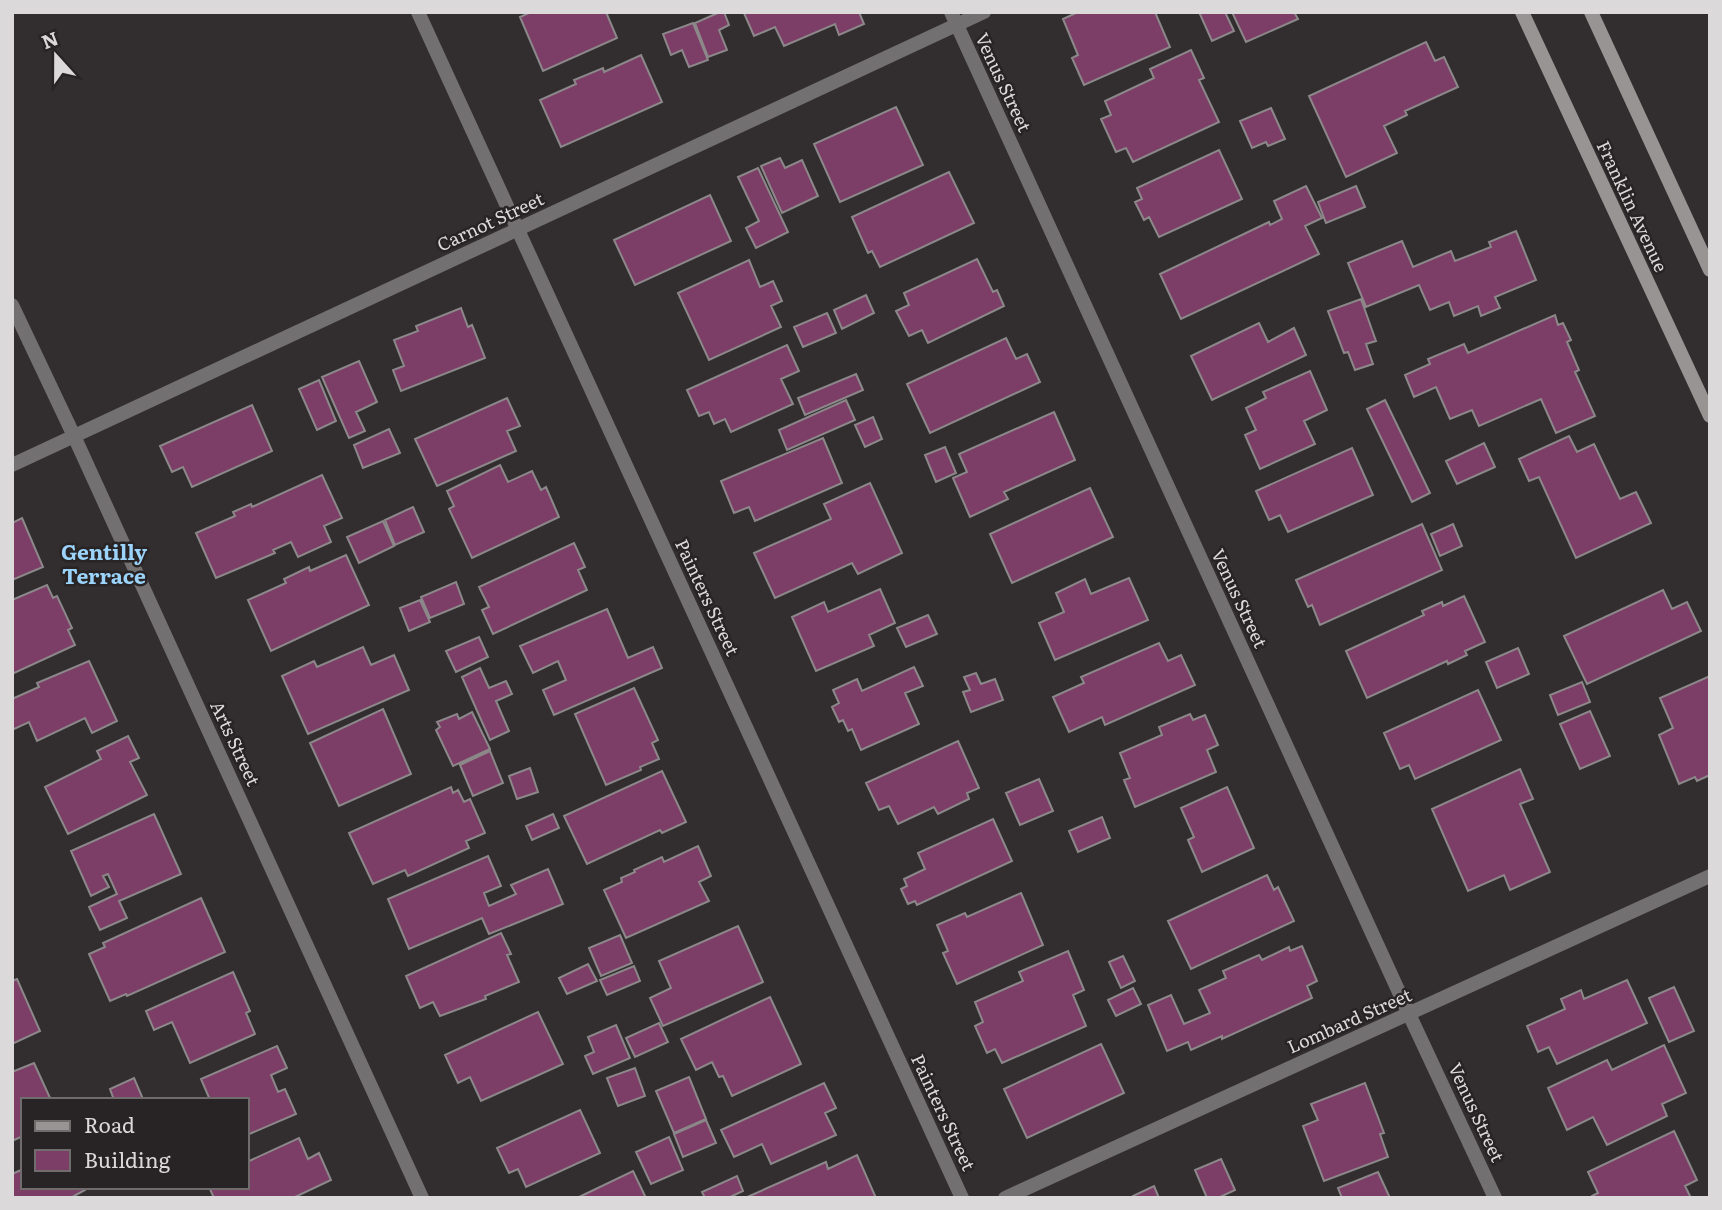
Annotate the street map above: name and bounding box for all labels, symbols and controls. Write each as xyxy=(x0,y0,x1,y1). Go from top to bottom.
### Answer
north arrow xyxy=(21,21,91,91)
text: N xyxy=(37,23,62,55)
street label: Venus Street xyxy=(969,28,1039,137)
street label: Franklin Avenue xyxy=(1591,136,1675,276)
street label: Carnot Street xyxy=(432,184,548,258)
street label: Painters Street xyxy=(669,534,747,660)
district label: Gentilly Terrace xyxy=(61,535,147,590)
street label: Venus Street xyxy=(1205,544,1275,653)
street label: Arts Street xyxy=(204,696,268,791)
street label: Lombard Street xyxy=(1282,980,1416,1060)
street label: Painters Street xyxy=(905,1049,983,1175)
street label: Venus Street xyxy=(1442,1058,1512,1167)
legend xyxy=(21,1098,248,1189)
text: Road xyxy=(84,1108,135,1139)
text: Building xyxy=(84,1143,171,1174)

